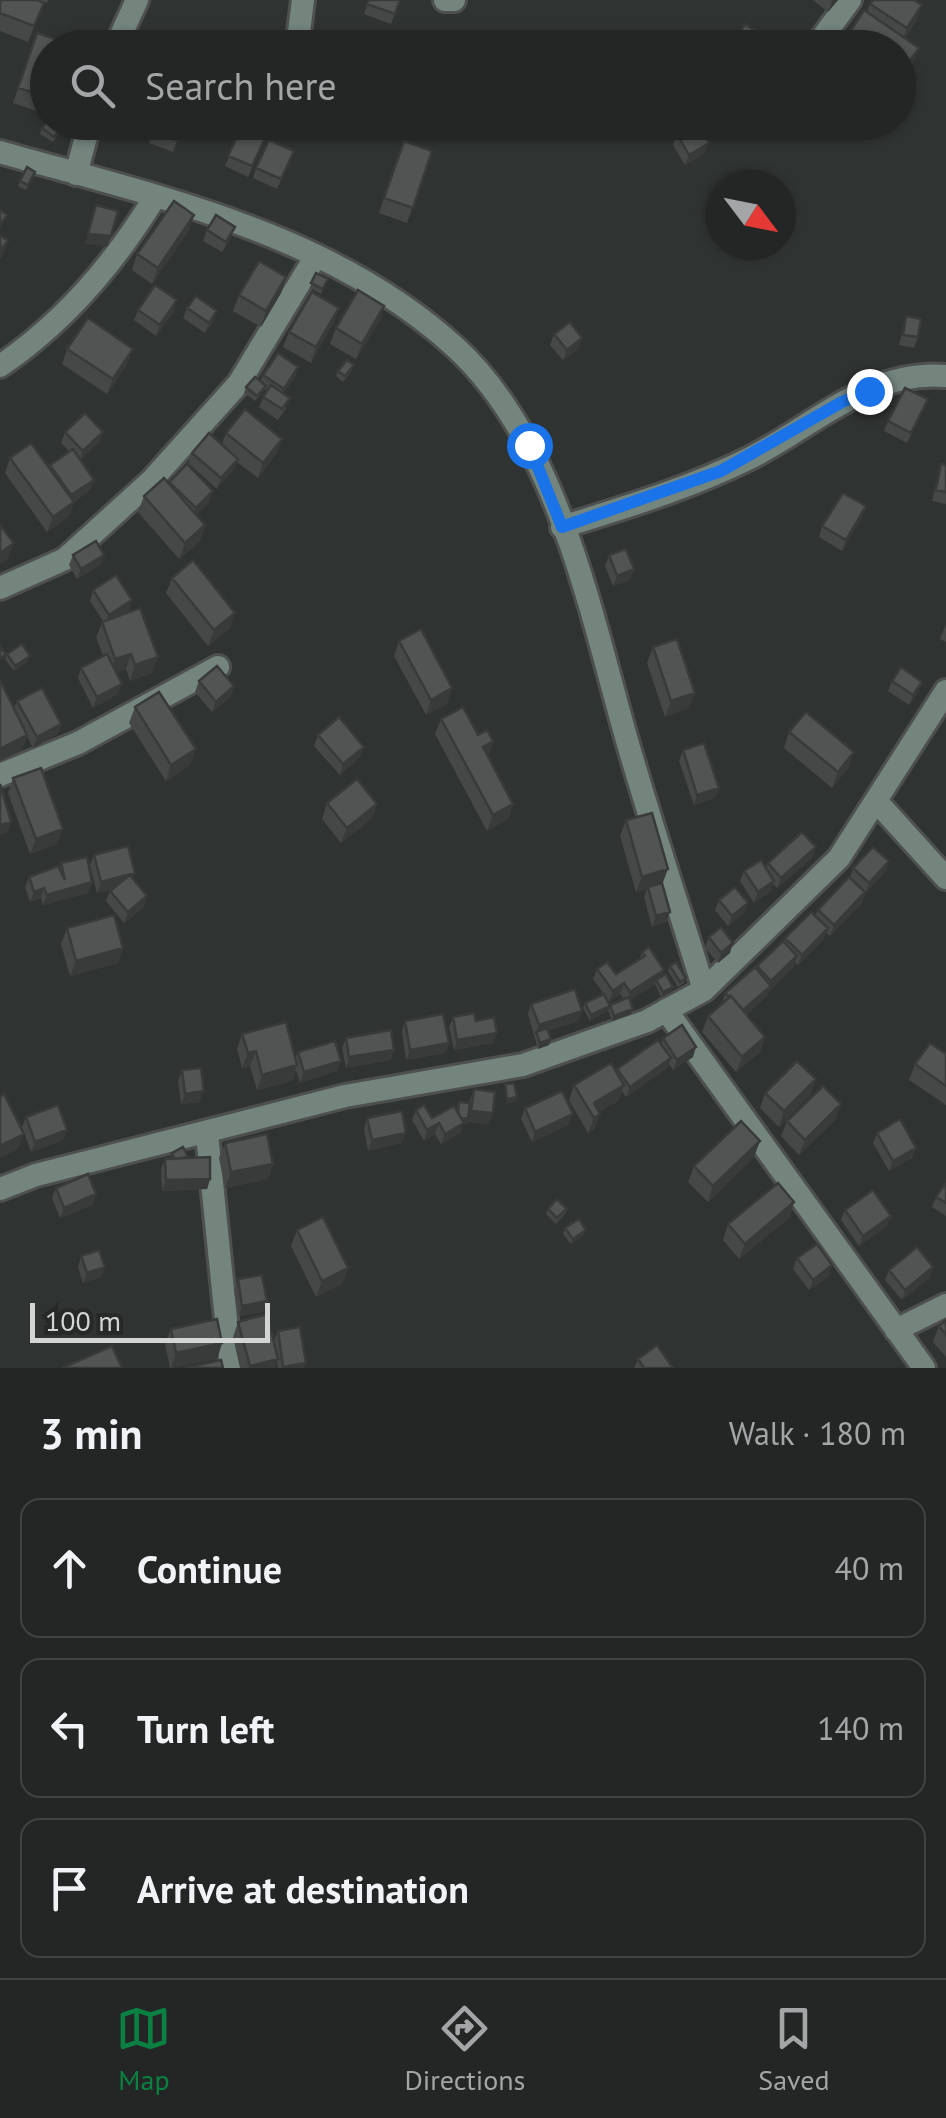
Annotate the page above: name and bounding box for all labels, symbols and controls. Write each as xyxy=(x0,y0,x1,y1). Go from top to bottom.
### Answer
search box xyxy=(30,30,916,140)
icon: search xyxy=(65,58,120,113)
text: Search here xyxy=(145,61,337,110)
north arrow xyxy=(706,170,796,260)
route end xyxy=(847,369,893,415)
route start xyxy=(507,423,553,469)
scale bar xyxy=(30,1298,270,1342)
text: 100 m xyxy=(45,1302,121,1339)
text: 3 min xyxy=(40,1406,142,1461)
text: Walk · 180 m xyxy=(729,1412,906,1454)
icon: ahead xyxy=(42,1541,97,1596)
text: Continue xyxy=(137,1544,282,1593)
text: 40 m xyxy=(835,1547,904,1589)
icon: left xyxy=(42,1701,97,1756)
text: Turn left xyxy=(137,1704,274,1753)
text: 140 m xyxy=(817,1707,904,1749)
icon: arrive xyxy=(42,1861,97,1916)
text: Arrive at destination xyxy=(137,1864,469,1913)
tab: Map xyxy=(116,2001,171,2098)
tab: Directions xyxy=(404,2001,525,2098)
tab: Saved xyxy=(758,2001,830,2098)

